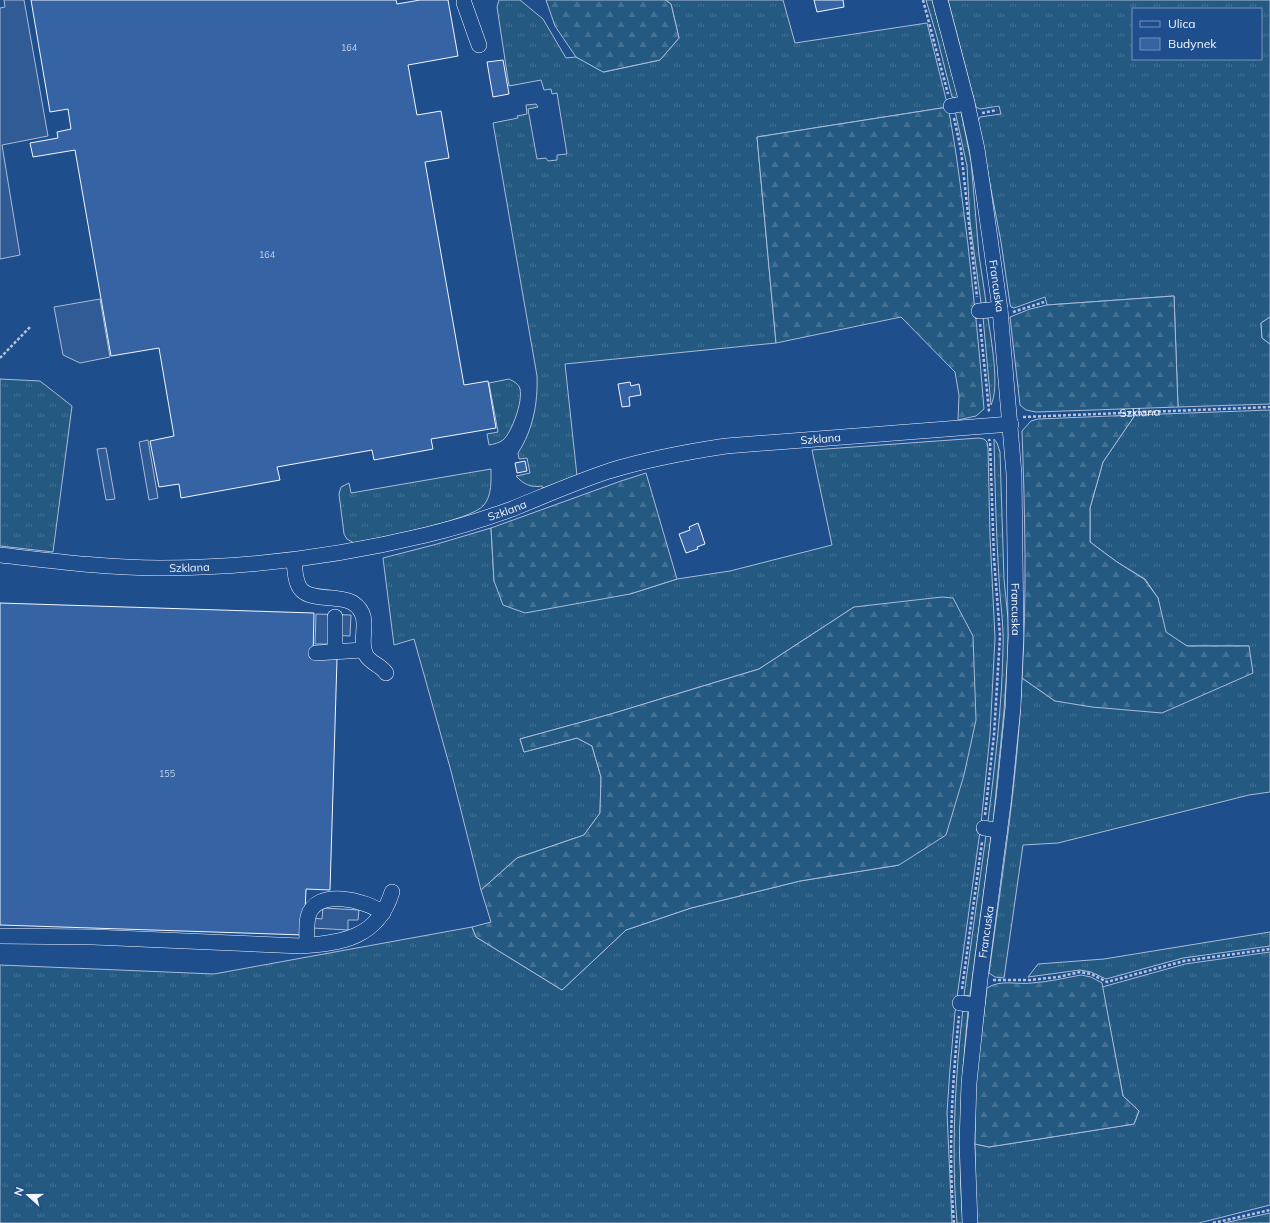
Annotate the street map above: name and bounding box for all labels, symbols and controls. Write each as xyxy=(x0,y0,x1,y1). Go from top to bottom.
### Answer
legend xyxy=(1132,8,1262,60)
text: Ulica xyxy=(1168,16,1196,31)
text: Budynek xyxy=(1168,36,1217,51)
house number: 164 xyxy=(341,42,358,53)
house number: 164 xyxy=(259,249,276,260)
street label: Francuska xyxy=(986,259,1007,313)
street label: Szklana xyxy=(1119,404,1160,420)
street label: Szklana xyxy=(800,430,841,447)
street label: Szklana xyxy=(486,497,529,524)
street label: Szklana xyxy=(169,560,210,575)
street label: Francuska xyxy=(1008,583,1023,636)
house number: 155 xyxy=(159,768,176,779)
street label: Francuska xyxy=(975,905,997,959)
north arrow xyxy=(8,1175,48,1215)
text: N xyxy=(11,1185,27,1198)

